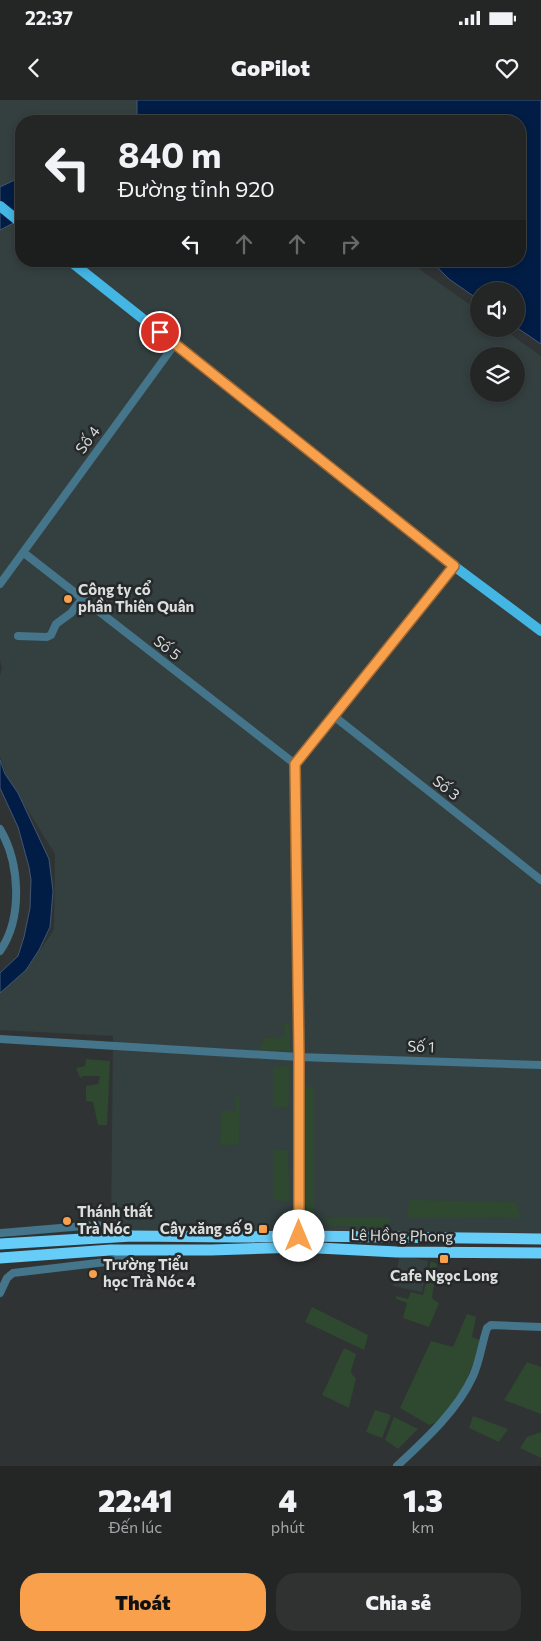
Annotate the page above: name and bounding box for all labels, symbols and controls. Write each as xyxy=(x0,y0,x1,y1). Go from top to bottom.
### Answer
text: 22:37 xyxy=(25,6,73,29)
icon: back xyxy=(20,54,48,82)
text: GoPilot xyxy=(231,54,310,81)
icon: heart xyxy=(493,54,521,82)
text: 840 m xyxy=(118,132,222,175)
icon: left xyxy=(35,135,100,200)
text: Đường tỉnh 920 xyxy=(118,175,275,202)
icon: left xyxy=(177,230,205,258)
icon: ahead xyxy=(230,230,258,258)
icon: ahead xyxy=(283,230,311,258)
icon: right xyxy=(336,230,364,258)
map controls xyxy=(470,282,525,402)
button: sound xyxy=(470,282,525,337)
pin xyxy=(139,311,181,353)
icon: arrive xyxy=(146,318,174,346)
button: layers xyxy=(470,347,525,402)
street label: Số 4 xyxy=(71,422,103,457)
place label: Công ty cổ phần Thiên Quân xyxy=(78,580,194,615)
marker: Công ty cổ phần Thiên Quân xyxy=(62,593,74,605)
street label: Số 5 xyxy=(151,631,185,663)
street label: Số 3 xyxy=(430,771,464,803)
street label: Số 1 xyxy=(407,1037,435,1055)
place label: Thánh thất Trà Nóc xyxy=(77,1202,153,1237)
position arrow xyxy=(272,1209,324,1261)
marker: Thánh thất Trà Nóc xyxy=(61,1215,73,1227)
place label: Cây xăng số 9 xyxy=(160,1219,253,1237)
marker: Cây xăng số 9 xyxy=(257,1223,269,1235)
street label: Lê Hồng Phong xyxy=(350,1225,454,1245)
marker: Cafe Ngọc Long xyxy=(438,1253,450,1265)
place label: Trường Tiểu học Trà Nóc 4 xyxy=(103,1255,196,1291)
place label: Cafe Ngọc Long xyxy=(390,1266,498,1285)
marker: Trường Tiểu học Trà Nóc 4 xyxy=(87,1268,99,1280)
text: 22:41 xyxy=(98,1481,173,1518)
text: 4 xyxy=(279,1481,297,1518)
text: 1.3 xyxy=(403,1481,443,1518)
text: Đến lúc xyxy=(109,1517,162,1536)
text: phút xyxy=(271,1517,305,1536)
text: km xyxy=(412,1517,434,1536)
button: Thoát xyxy=(20,1573,266,1631)
button: Chia sẻ xyxy=(276,1573,521,1631)

